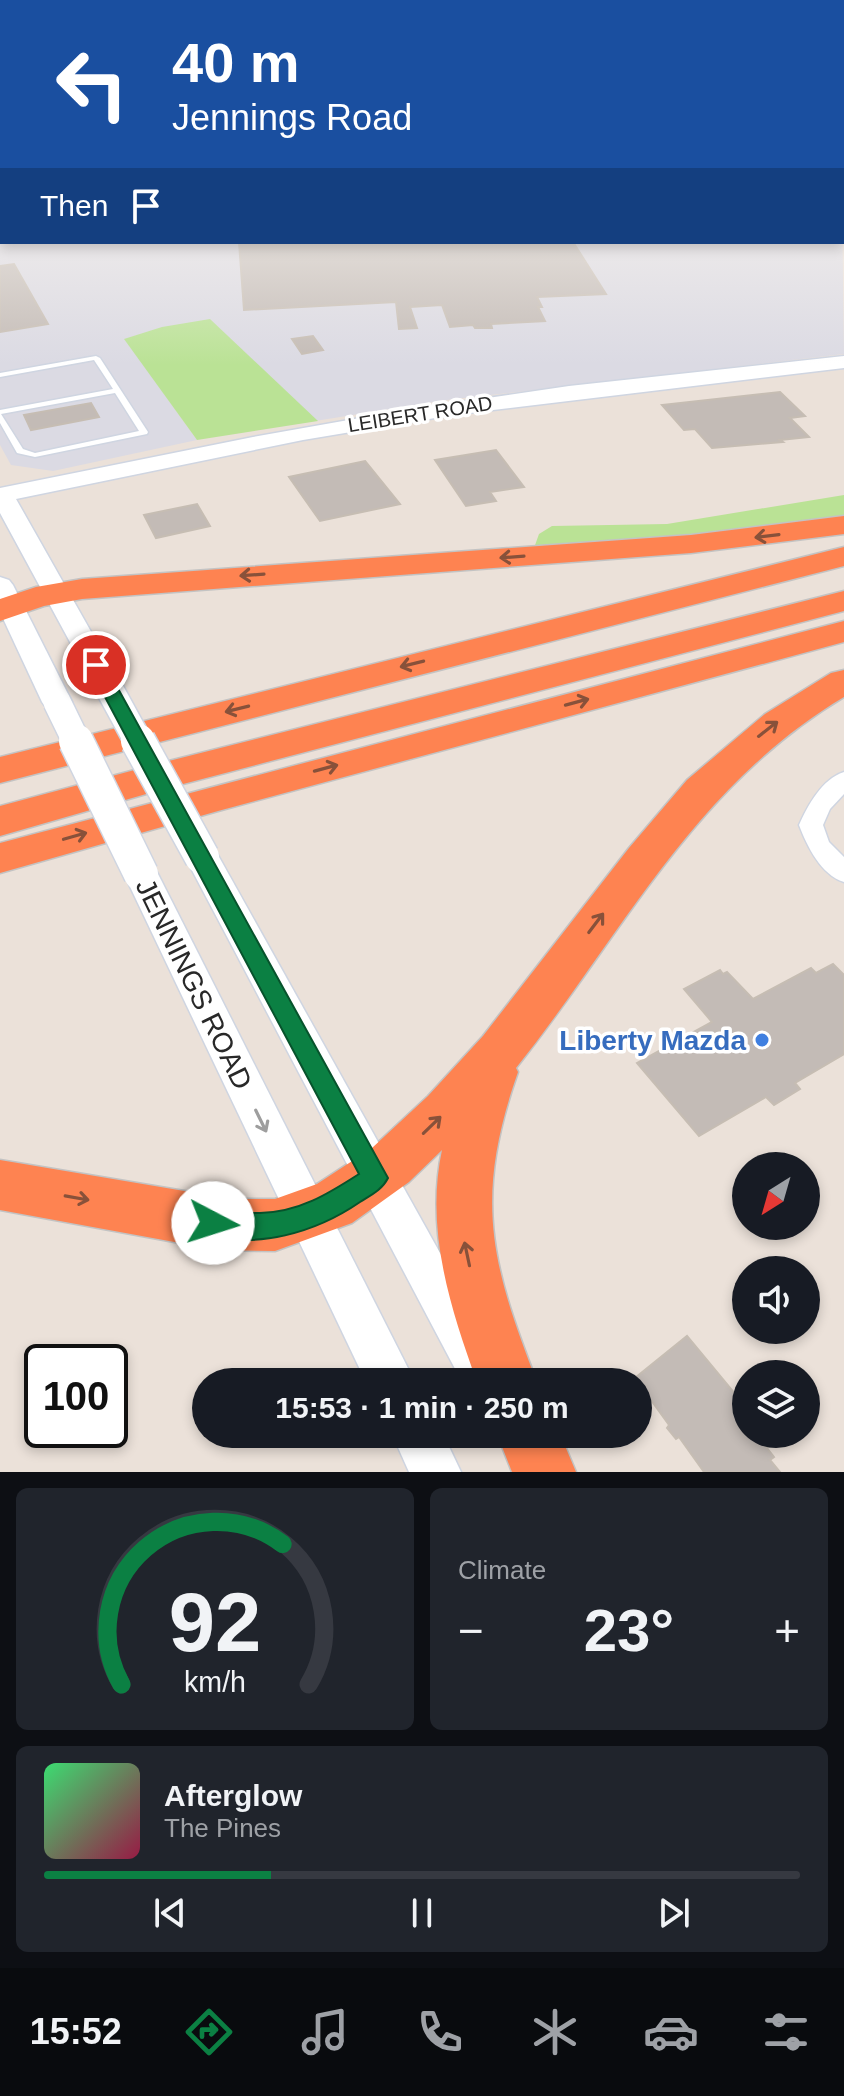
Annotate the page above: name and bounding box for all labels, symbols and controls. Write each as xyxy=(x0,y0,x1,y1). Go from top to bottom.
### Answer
text: 40 m xyxy=(172,31,300,94)
icon: left xyxy=(40,32,144,136)
text: Jennings Road xyxy=(172,97,412,138)
icon: arrive xyxy=(124,184,168,228)
text: Then xyxy=(40,189,108,222)
street label: LEIBERT ROAD xyxy=(346,392,494,436)
one-way arrow xyxy=(754,529,781,544)
one-way arrow xyxy=(499,550,526,565)
one-way arrow xyxy=(239,568,266,583)
pin xyxy=(62,631,130,699)
icon: arrive xyxy=(74,643,118,687)
one-way arrow xyxy=(400,658,425,673)
one-way arrow xyxy=(564,693,590,708)
one-way arrow xyxy=(224,702,250,717)
one-way arrow xyxy=(757,721,778,738)
one-way arrow xyxy=(312,760,338,775)
one-way arrow xyxy=(61,828,87,843)
street label: JENNINGS ROAD xyxy=(130,874,258,1094)
one-way arrow xyxy=(588,913,605,934)
place label: Liberty Mazda xyxy=(559,1025,746,1056)
marker: Liberty Mazda xyxy=(753,1031,771,1049)
one-way arrow xyxy=(254,1108,269,1132)
one-way arrow xyxy=(422,1115,442,1134)
north arrow xyxy=(732,1152,820,1240)
map controls xyxy=(732,1152,820,1448)
position arrow xyxy=(171,1181,255,1265)
one-way arrow xyxy=(64,1192,89,1207)
one-way arrow xyxy=(459,1242,474,1268)
button: sound xyxy=(732,1256,820,1344)
speed limit sign: 100 xyxy=(24,1344,128,1448)
button: layers xyxy=(732,1360,820,1448)
text: 15:53 · 1 min · 250 m xyxy=(275,1391,569,1424)
text: Climate xyxy=(458,1555,546,1585)
text: 92 xyxy=(169,1576,261,1669)
text: 23° xyxy=(584,1597,674,1664)
text: − xyxy=(458,1606,484,1655)
text: + xyxy=(774,1606,800,1655)
text: km/h xyxy=(184,1666,246,1698)
text: Afterglow xyxy=(164,1779,302,1812)
text: The Pines xyxy=(164,1813,281,1843)
icon: previous xyxy=(148,1891,192,1935)
icon: pause xyxy=(400,1891,444,1935)
icon: next xyxy=(652,1891,696,1935)
icon: directions xyxy=(181,2004,237,2060)
icon: music xyxy=(297,2004,353,2060)
icon: phone xyxy=(412,2004,468,2060)
icon: climate xyxy=(527,2004,583,2060)
icon: car xyxy=(643,2004,699,2060)
icon: filters xyxy=(758,2004,814,2060)
text: 15:52 xyxy=(30,2011,122,2052)

